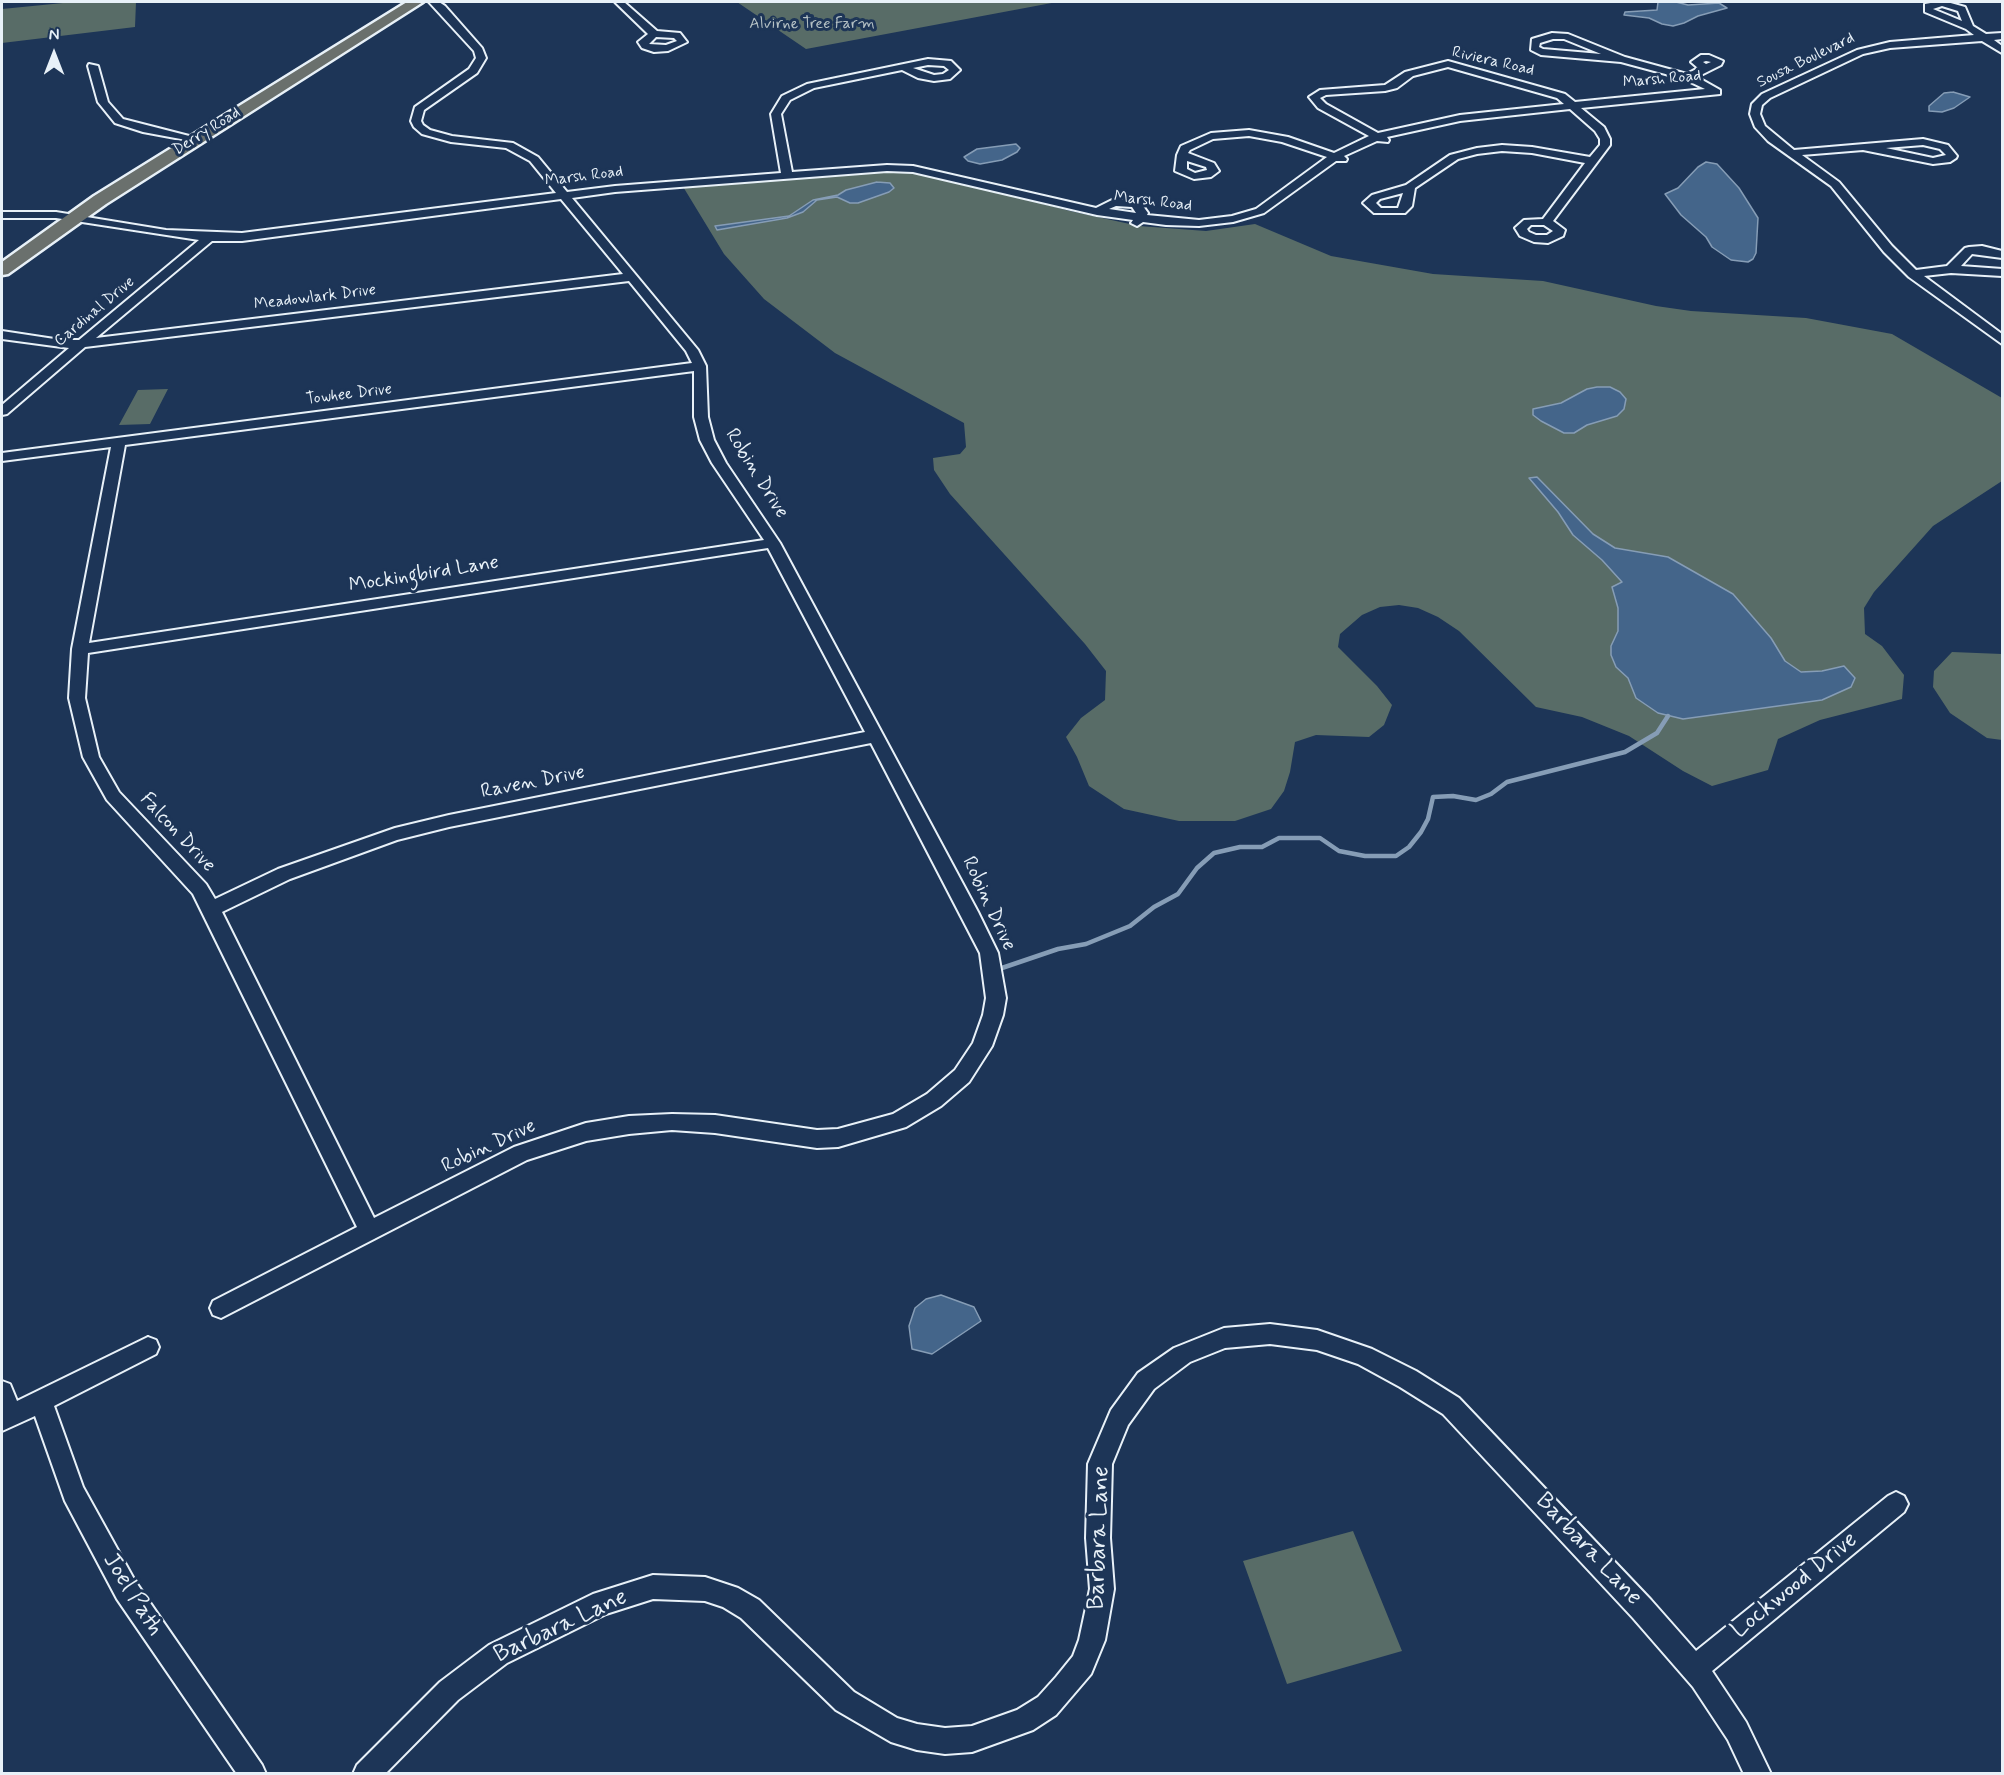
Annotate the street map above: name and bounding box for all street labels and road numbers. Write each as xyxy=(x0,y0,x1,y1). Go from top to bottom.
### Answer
street label: Sousa Boulevard xyxy=(1754,29,1858,93)
street label: Riviera Road xyxy=(1450,43,1536,81)
street label: Marsh Road xyxy=(1622,67,1702,93)
street label: Derry Road xyxy=(170,104,244,160)
street label: Marsh Road xyxy=(544,163,624,191)
street label: Marsh Road xyxy=(1113,188,1193,216)
street label: Cardinal Drive xyxy=(51,273,139,351)
street label: Meadowlark Drive xyxy=(253,281,377,315)
street label: Towhee Drive xyxy=(305,380,393,410)
street label: Robin Drive xyxy=(719,425,793,523)
street label: Mockingbird Lane xyxy=(347,551,501,599)
street label: Raven Drive xyxy=(479,761,587,805)
street label: Falcon Drive xyxy=(134,788,220,878)
street label: Robin Drive xyxy=(956,853,1020,955)
street label: Robin Drive xyxy=(438,1115,540,1179)
street label: Barbara Lane xyxy=(1083,1466,1117,1610)
street label: Barbara Lane xyxy=(1528,1488,1648,1612)
street label: Lockwood Drive xyxy=(1726,1526,1864,1646)
street label: Joel Path xyxy=(95,1548,169,1642)
street label: Barbara Lane xyxy=(490,1584,632,1670)

